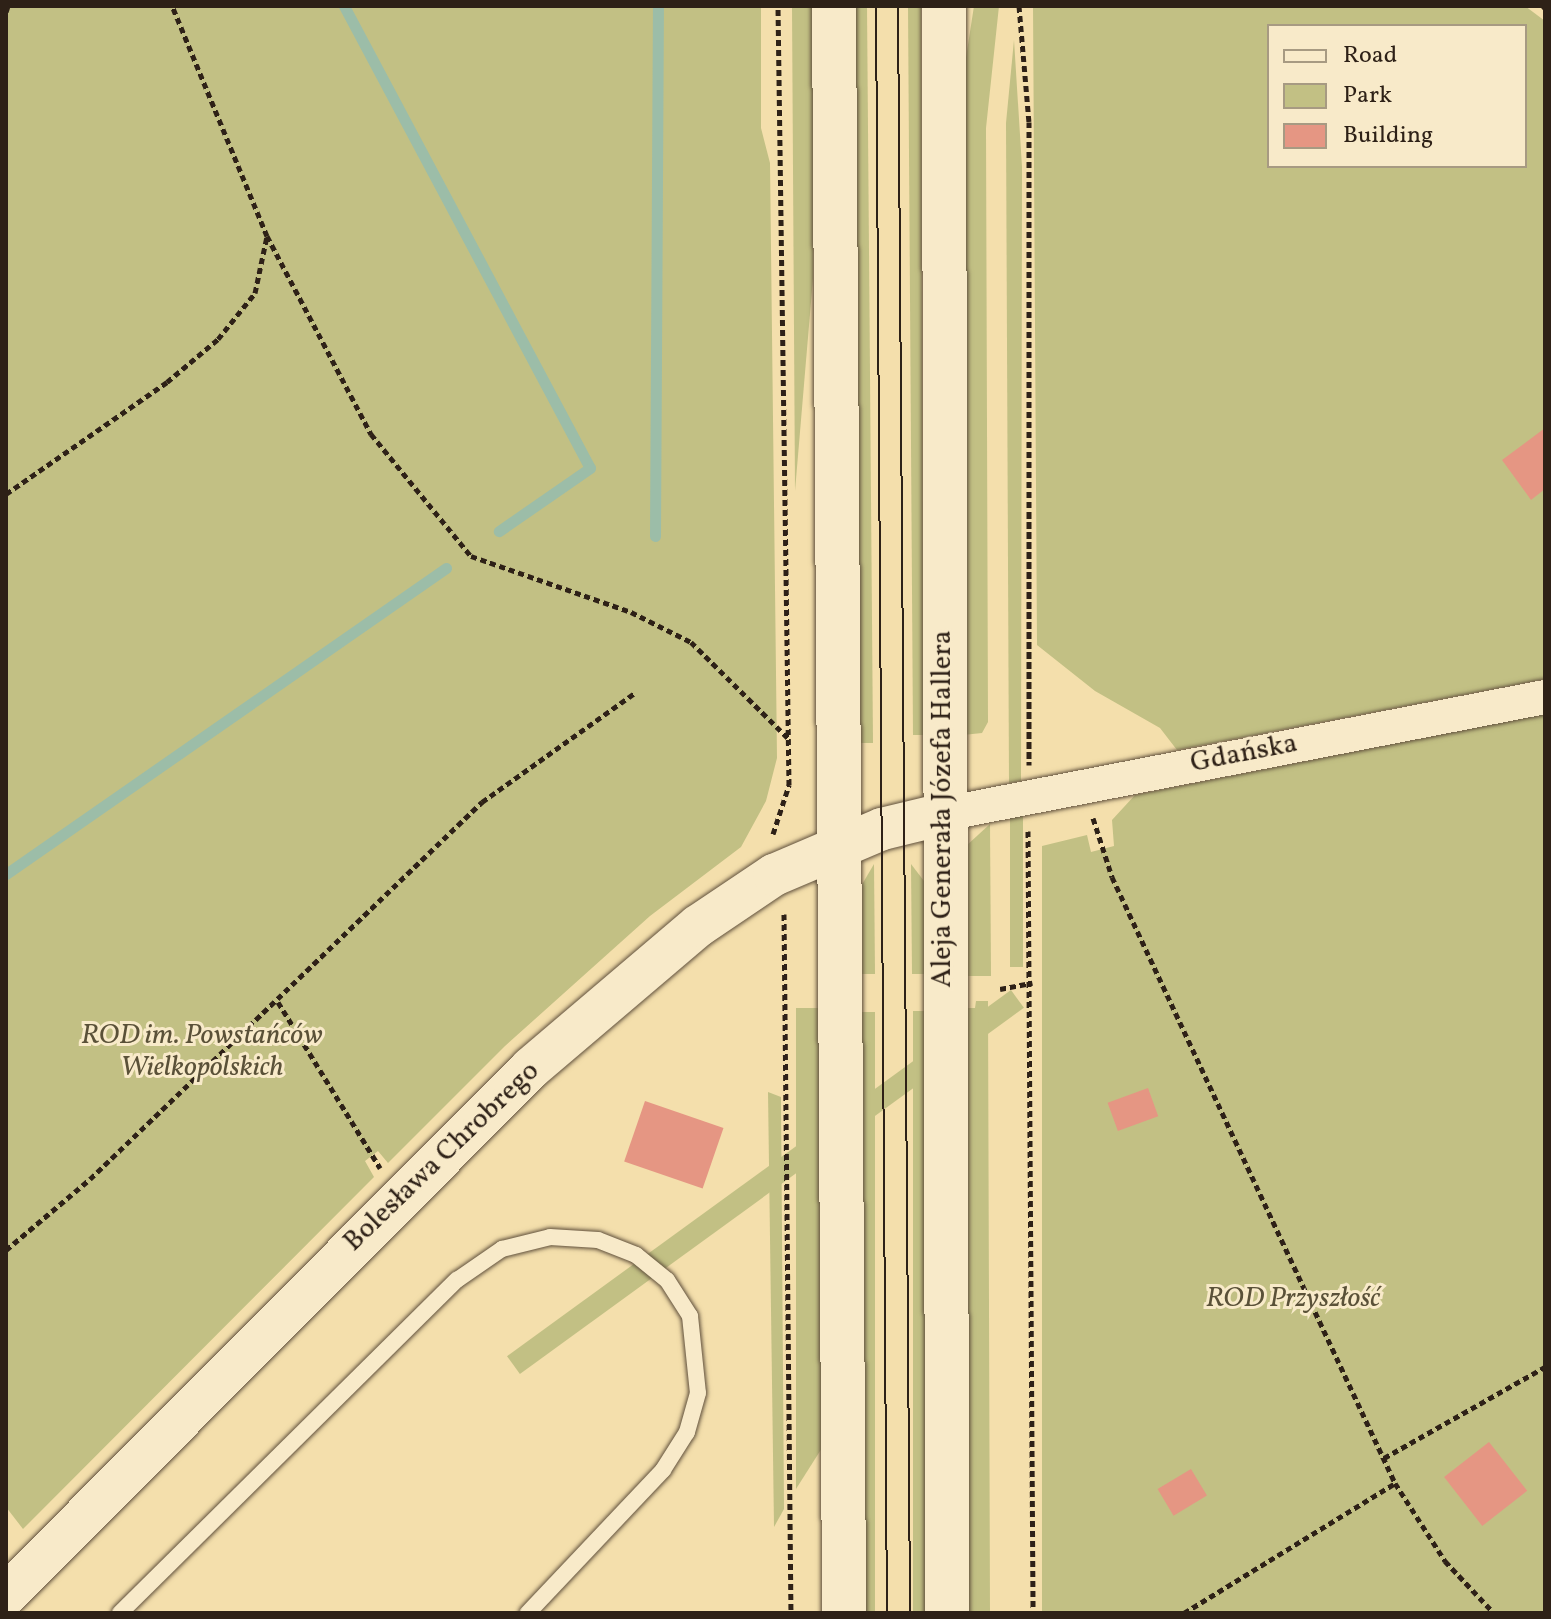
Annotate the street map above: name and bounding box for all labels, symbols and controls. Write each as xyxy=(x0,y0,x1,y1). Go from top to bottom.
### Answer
legend xyxy=(1267,24,1527,168)
text: Road xyxy=(1343,39,1397,73)
text: Park xyxy=(1343,79,1392,113)
text: Building xyxy=(1343,119,1433,153)
street label: Aleja Generała Józefa Hallera xyxy=(926,630,960,988)
street label: Gdańska xyxy=(1188,727,1300,781)
park label: ROD im. Powstańców Wielkopolskich xyxy=(81,1019,323,1085)
street label: Bolesława Chrobrego xyxy=(337,1055,547,1259)
park label: ROD Przyszłość xyxy=(1206,1282,1380,1316)

